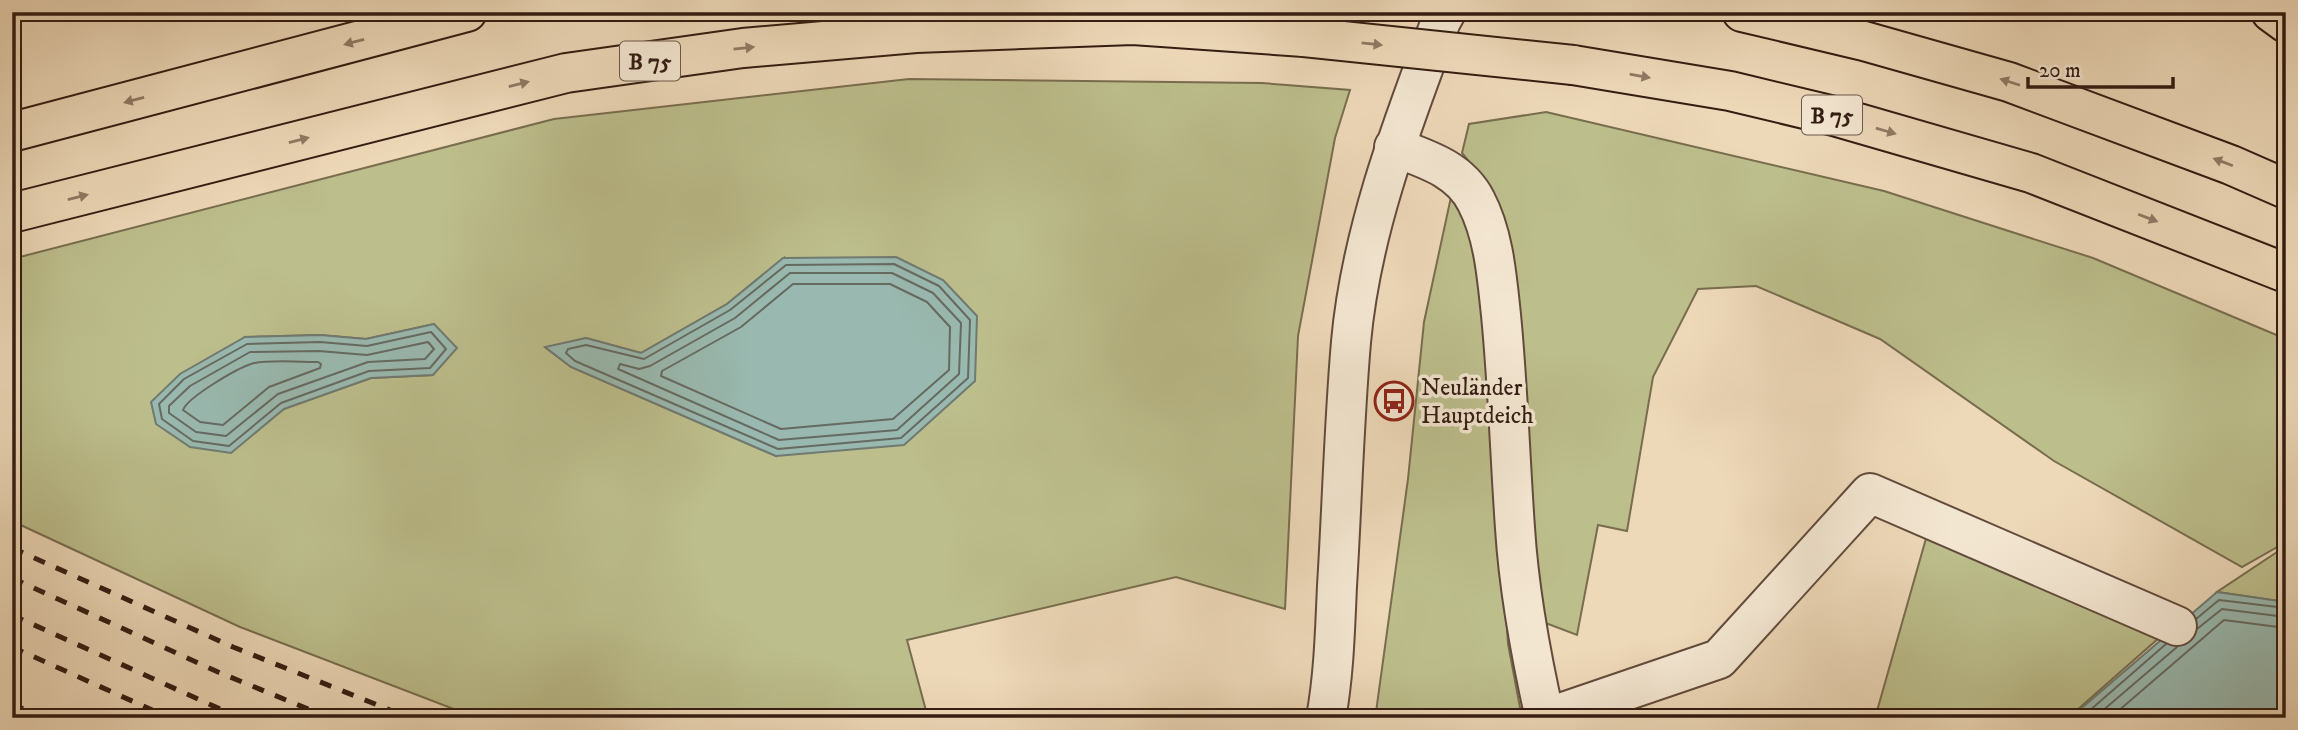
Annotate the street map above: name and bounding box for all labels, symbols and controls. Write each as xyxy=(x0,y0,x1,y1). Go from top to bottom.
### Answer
one-way arrow xyxy=(343,37,365,48)
one-way arrow xyxy=(1361,39,1383,50)
road number: B 75 xyxy=(620,41,680,80)
one-way arrow xyxy=(733,43,755,54)
scale bar xyxy=(2028,46,2174,90)
text: 20 m xyxy=(2039,58,2081,84)
one-way arrow xyxy=(1630,71,1652,82)
one-way arrow xyxy=(2000,77,2021,87)
one-way arrow xyxy=(508,78,530,89)
one-way arrow xyxy=(123,95,145,106)
road number: B 75 xyxy=(1802,96,1862,134)
one-way arrow xyxy=(1876,126,1897,136)
one-way arrow xyxy=(288,134,310,145)
one-way arrow xyxy=(2213,156,2234,167)
one-way arrow xyxy=(68,191,90,202)
one-way arrow xyxy=(2138,213,2159,224)
place label: Neuländer Hauptdeich xyxy=(1421,373,1534,431)
bus stop icon: Neuländer Hauptdeich xyxy=(1373,380,1415,422)

